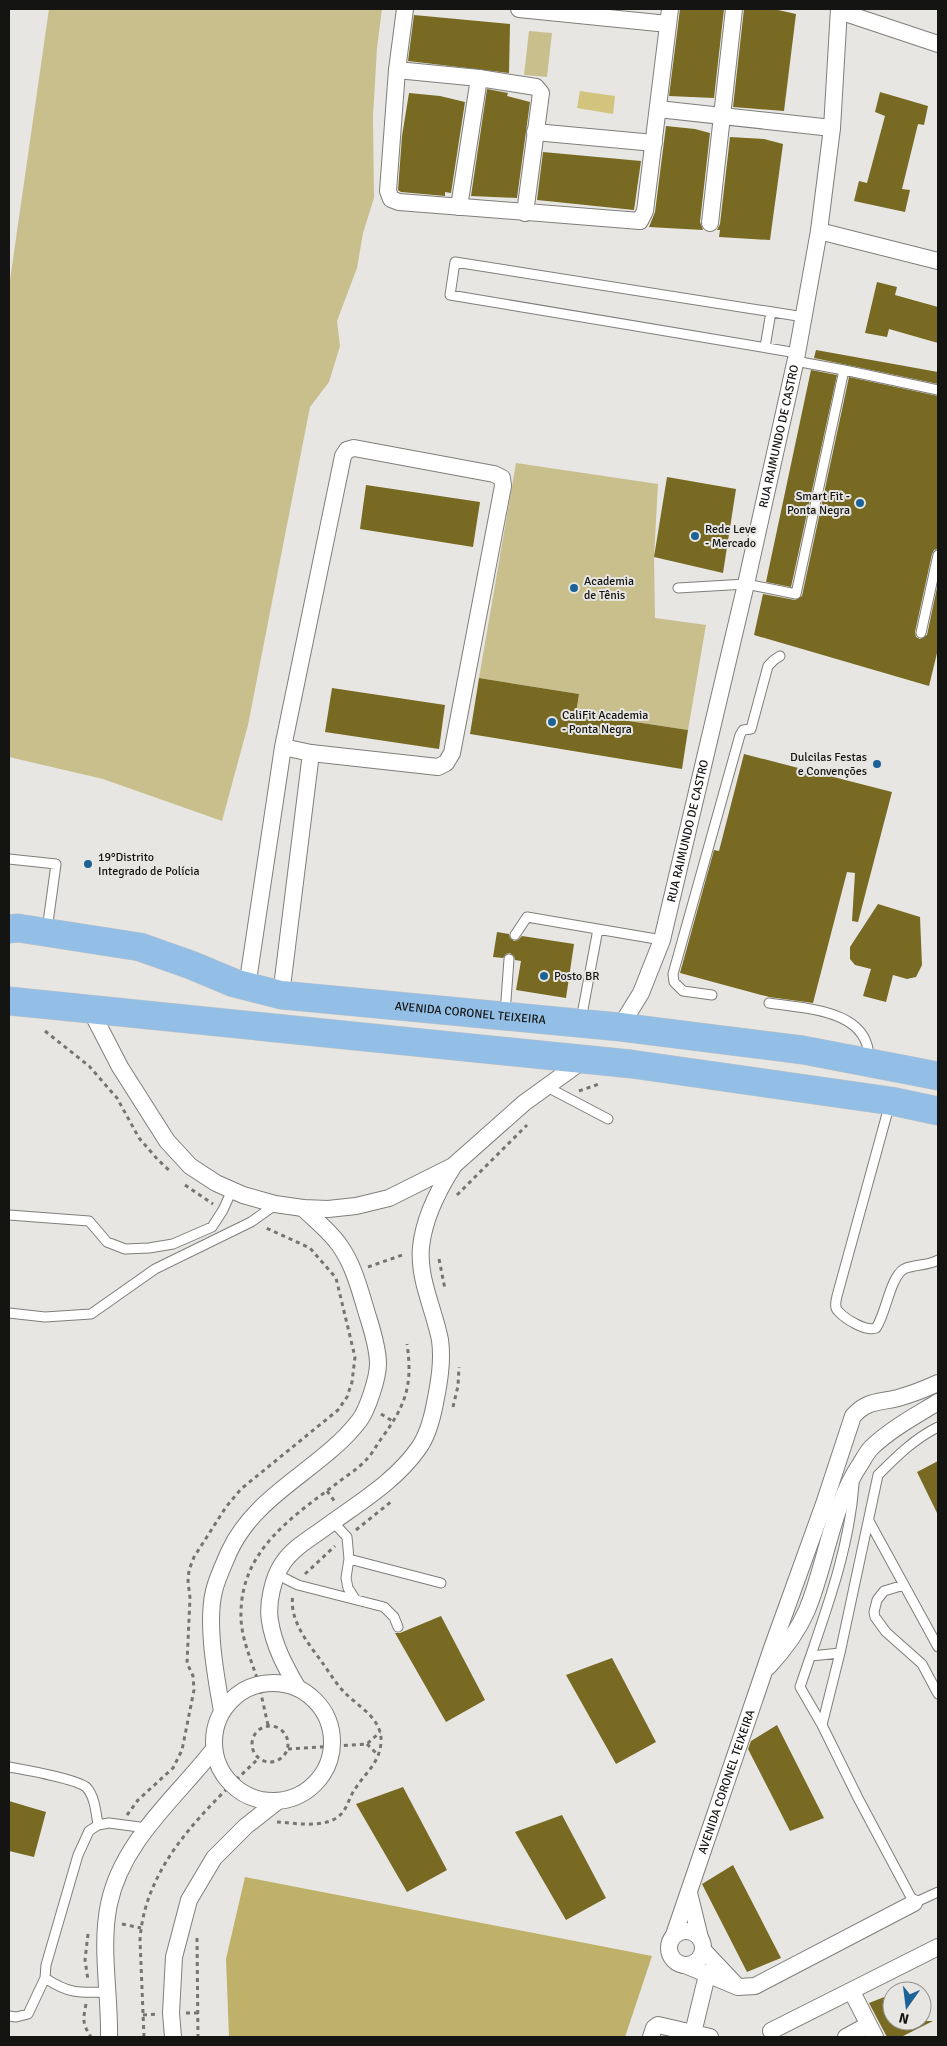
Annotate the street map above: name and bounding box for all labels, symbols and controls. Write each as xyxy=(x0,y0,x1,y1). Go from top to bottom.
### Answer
street label: RUA RAIMUNDO DE CASTRO xyxy=(756,363,802,509)
place label: Smart Fit - Ponta Negra xyxy=(787,489,850,518)
marker: Smart Fit - Ponta Negra xyxy=(854,497,866,509)
place label: Rede Leve - Mercado xyxy=(705,522,756,551)
marker: Rede Leve - Mercado xyxy=(689,530,701,542)
place label: Academia de Tênis xyxy=(584,574,634,603)
marker: Academia de Tênis xyxy=(568,582,580,594)
place label: CaliFit Academia - Ponta Negra xyxy=(562,708,648,737)
marker: CaliFit Academia - Ponta Negra xyxy=(546,716,558,728)
place label: Dulcilas Festas e Convenções xyxy=(790,750,867,779)
street label: RUA RAIMUNDO DE CASTRO xyxy=(664,758,712,904)
marker: Dulcilas Festas e Convenções xyxy=(871,758,883,770)
place label: 19°Distrito Integrado de Polícia xyxy=(98,850,200,879)
marker: 19°Distrito Integrado de Polícia xyxy=(82,858,94,870)
place label: Posto BR xyxy=(554,969,599,984)
marker: Posto BR xyxy=(538,970,550,982)
street label: AVENIDA CORONEL TEIXEIRA xyxy=(394,999,547,1028)
street label: AVENIDA CORONEL TEIXEIRA xyxy=(695,1707,759,1856)
north arrow xyxy=(882,1981,932,2031)
text: N xyxy=(897,2009,911,2028)

